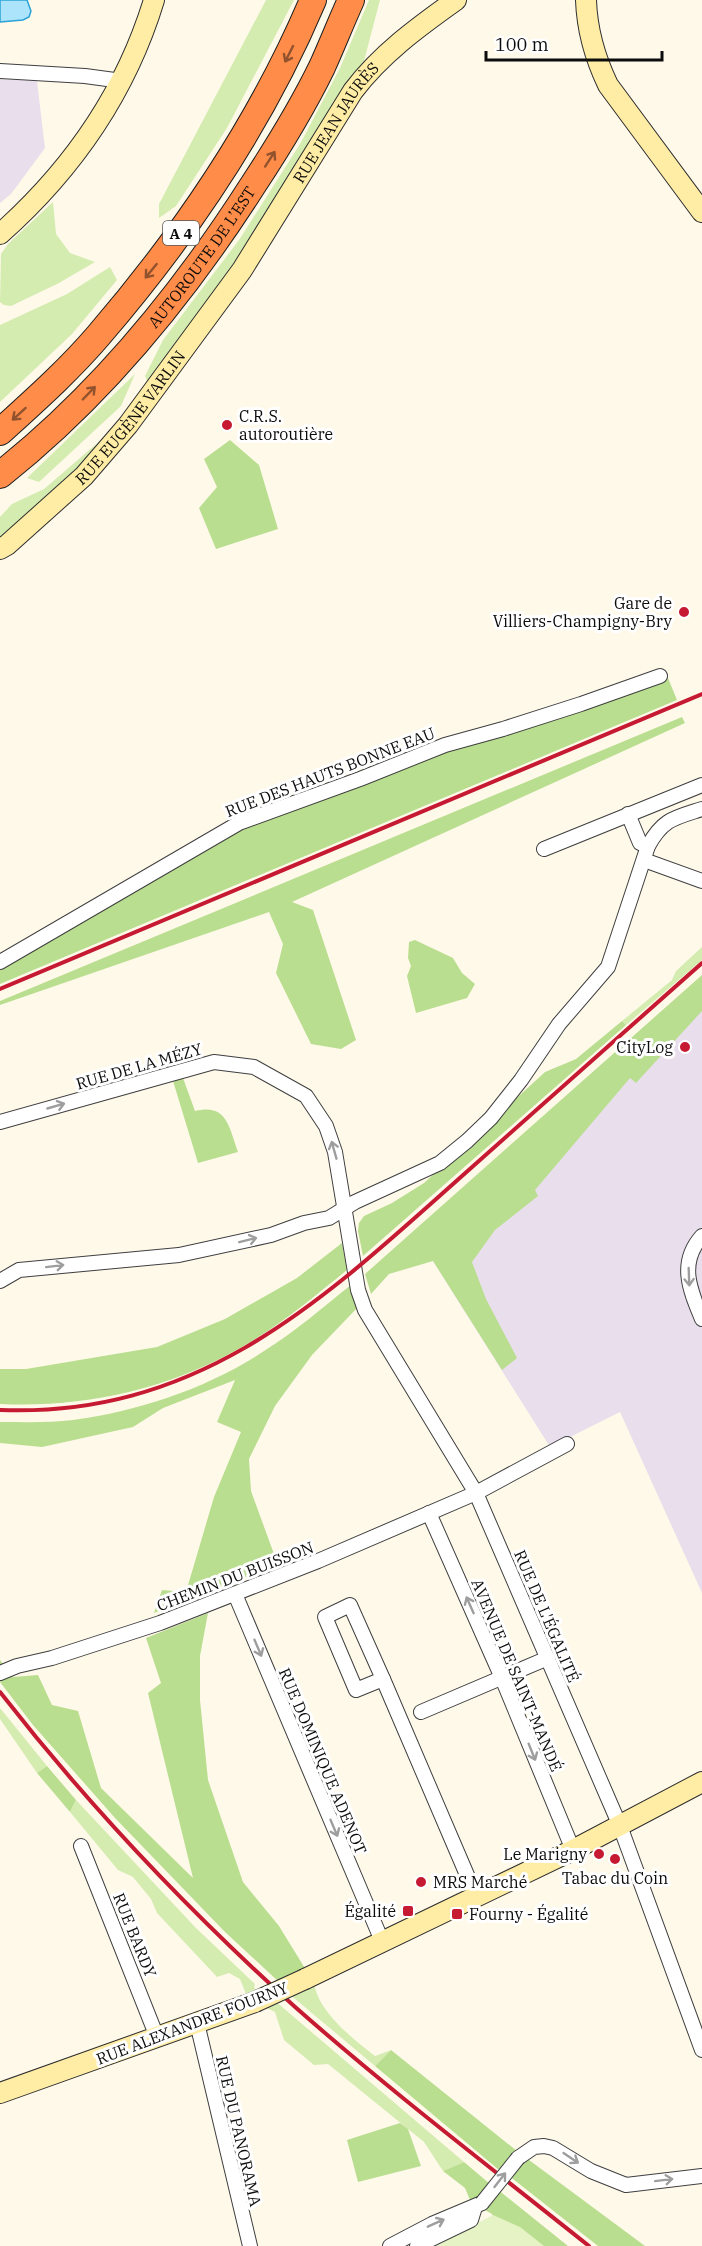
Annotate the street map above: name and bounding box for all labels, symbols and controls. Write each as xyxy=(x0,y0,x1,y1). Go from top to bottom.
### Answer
scale bar xyxy=(486,24,662,62)
text: 100 m xyxy=(495,33,549,56)
one-way arrow xyxy=(283,44,295,62)
street label: RUE JEAN JAURÈS xyxy=(289,58,383,187)
one-way arrow xyxy=(264,151,276,168)
street label: AUTOROUTE DE L’EST xyxy=(143,183,259,332)
road number: A 4 xyxy=(163,221,199,245)
one-way arrow xyxy=(145,263,158,279)
street label: RUE EUGÈNE VARLIN xyxy=(71,347,189,489)
one-way arrow xyxy=(82,385,97,400)
place label: C.R.S. autoroutière xyxy=(239,406,333,444)
one-way arrow xyxy=(12,407,27,421)
marker: C.R.S. autoroutière xyxy=(220,418,234,432)
place label: Gare de Villiers-Champigny-Bry xyxy=(493,593,672,631)
marker: Gare de Villiers-Champigny-Bry xyxy=(677,605,691,619)
street label: RUE DES HAUTS BONNE EAU xyxy=(222,723,438,821)
street label: RUE DE LA MÉZY xyxy=(73,1037,204,1094)
place label: CityLog xyxy=(616,1037,673,1057)
marker: CityLog xyxy=(678,1040,692,1054)
one-way arrow xyxy=(46,1100,65,1111)
one-way arrow xyxy=(328,1141,339,1160)
one-way arrow xyxy=(239,1234,258,1246)
one-way arrow xyxy=(45,1260,65,1271)
one-way arrow xyxy=(683,1267,694,1286)
street label: CHEMIN DU BUISSON xyxy=(154,1537,316,1615)
street label: RUE DE L'ÉGALITÉ xyxy=(510,1546,585,1685)
street label: AVENUE DE SAINT-MANDÉ xyxy=(467,1575,568,1774)
one-way arrow xyxy=(464,1597,475,1615)
one-way arrow xyxy=(252,1639,264,1657)
street label: RUE DOMINIQUE ADENOT xyxy=(275,1665,371,1857)
one-way arrow xyxy=(527,1742,538,1760)
one-way arrow xyxy=(328,1818,340,1836)
place label: Le Marigny xyxy=(503,1844,587,1864)
marker: Le Marigny xyxy=(592,1847,606,1861)
marker: Tabac du Coin xyxy=(608,1852,622,1866)
place label: Tabac du Coin xyxy=(562,1868,668,1888)
place label: MRS Marché xyxy=(433,1872,527,1892)
marker: MRS Marché xyxy=(414,1875,428,1889)
street label: RUE BARDY xyxy=(109,1890,161,1980)
place label: Égalité xyxy=(344,1900,396,1921)
place label: Fourny - Égalité xyxy=(469,1903,588,1924)
marker: Égalité xyxy=(401,1904,415,1918)
marker: Fourny - Égalité xyxy=(450,1907,464,1921)
street label: RUE ALEXANDRE FOURNY xyxy=(93,1977,291,2069)
street label: RUE DU PANORAMA xyxy=(212,2054,266,2208)
one-way arrow xyxy=(562,2151,579,2164)
one-way arrow xyxy=(493,2172,506,2188)
one-way arrow xyxy=(654,2175,673,2186)
one-way arrow xyxy=(426,2217,444,2228)

